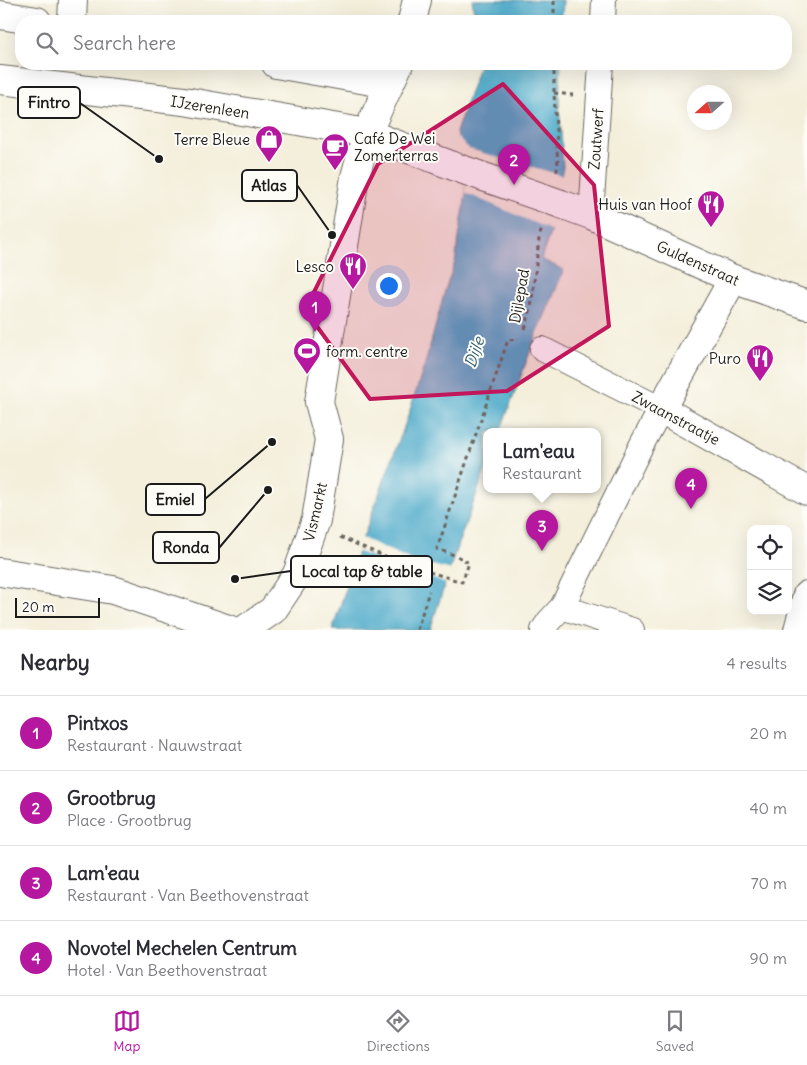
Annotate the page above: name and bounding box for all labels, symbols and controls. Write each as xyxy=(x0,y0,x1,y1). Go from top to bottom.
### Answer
search box xyxy=(15,15,792,70)
icon: search xyxy=(33,29,61,57)
text: Search here xyxy=(73,31,176,55)
north arrow xyxy=(687,85,732,130)
callout: Fintro xyxy=(18,87,80,118)
street label: IJzerenleen xyxy=(169,91,251,123)
text: Fintro xyxy=(28,92,70,112)
street label: Zoutwerf xyxy=(584,107,608,170)
shop icon: Terre Bleue xyxy=(254,124,284,163)
place label: Café De Wei Zomerterras xyxy=(354,129,439,165)
place label: Terre Bleue xyxy=(174,130,250,149)
cafe icon: Café De Wei Zomerterras xyxy=(320,132,350,171)
pin: 2 xyxy=(498,144,530,185)
callout: Atlas xyxy=(242,170,297,201)
text: Atlas xyxy=(251,175,287,195)
restaurant icon: Huis van Hoof xyxy=(696,189,726,228)
place label: Huis van Hoof xyxy=(598,195,693,214)
street label: Guldenstraat xyxy=(654,236,742,290)
restaurant icon: Lesco xyxy=(338,251,368,290)
place label: Lesco xyxy=(295,257,334,276)
street label: Dijlepad xyxy=(505,267,533,325)
your location xyxy=(376,273,402,299)
pin: 1 xyxy=(299,291,331,332)
water label: Dijle xyxy=(460,333,489,370)
sports icon: form. centre xyxy=(292,336,322,375)
place label: form. centre xyxy=(326,342,408,361)
restaurant icon: Puro xyxy=(745,343,775,382)
place label: Puro xyxy=(709,349,741,368)
street label: Zwaanstraatje xyxy=(629,387,723,449)
popup xyxy=(483,428,601,493)
text: Lam'eau xyxy=(502,439,575,463)
text: Restaurant xyxy=(502,463,582,483)
pin: 4 xyxy=(675,468,707,509)
street label: Vismarkt xyxy=(299,481,331,543)
callout: Emiel xyxy=(146,484,205,515)
text: Emiel xyxy=(155,489,195,509)
pin: 3 xyxy=(526,510,558,551)
map controls xyxy=(747,525,792,615)
button: locate xyxy=(747,525,792,570)
callout: Ronda xyxy=(153,532,219,563)
text: Ronda xyxy=(163,537,209,557)
callout: Local tap & table xyxy=(291,556,432,587)
text: Local tap & table xyxy=(301,561,423,582)
button: layers xyxy=(747,570,792,615)
scale bar xyxy=(15,595,100,618)
text: 20 m xyxy=(22,598,55,616)
text: Nearby xyxy=(20,649,90,676)
text: 4 results xyxy=(726,653,787,673)
text: Pintxos xyxy=(67,711,128,735)
text: 1 xyxy=(33,723,39,743)
text: 20 m xyxy=(750,723,787,743)
text: Restaurant · Nauwstraat xyxy=(67,735,242,755)
text: Grootbrug xyxy=(67,786,156,810)
text: 2 xyxy=(32,798,40,818)
text: 40 m xyxy=(749,798,787,818)
text: Place · Grootbrug xyxy=(67,810,192,830)
text: Lam'eau xyxy=(67,861,140,885)
text: 3 xyxy=(31,873,41,893)
text: 70 m xyxy=(751,873,787,893)
text: Restaurant · Van Beethovenstraat xyxy=(67,885,309,905)
text: Novotel Mechelen Centrum xyxy=(67,936,297,960)
text: 4 xyxy=(31,948,41,968)
text: 90 m xyxy=(749,948,787,968)
text: Hotel · Van Beethovenstraat xyxy=(67,960,267,980)
tab: Map xyxy=(113,1007,141,1055)
tab: Directions xyxy=(367,1007,430,1055)
tab: Saved xyxy=(656,1007,694,1055)

